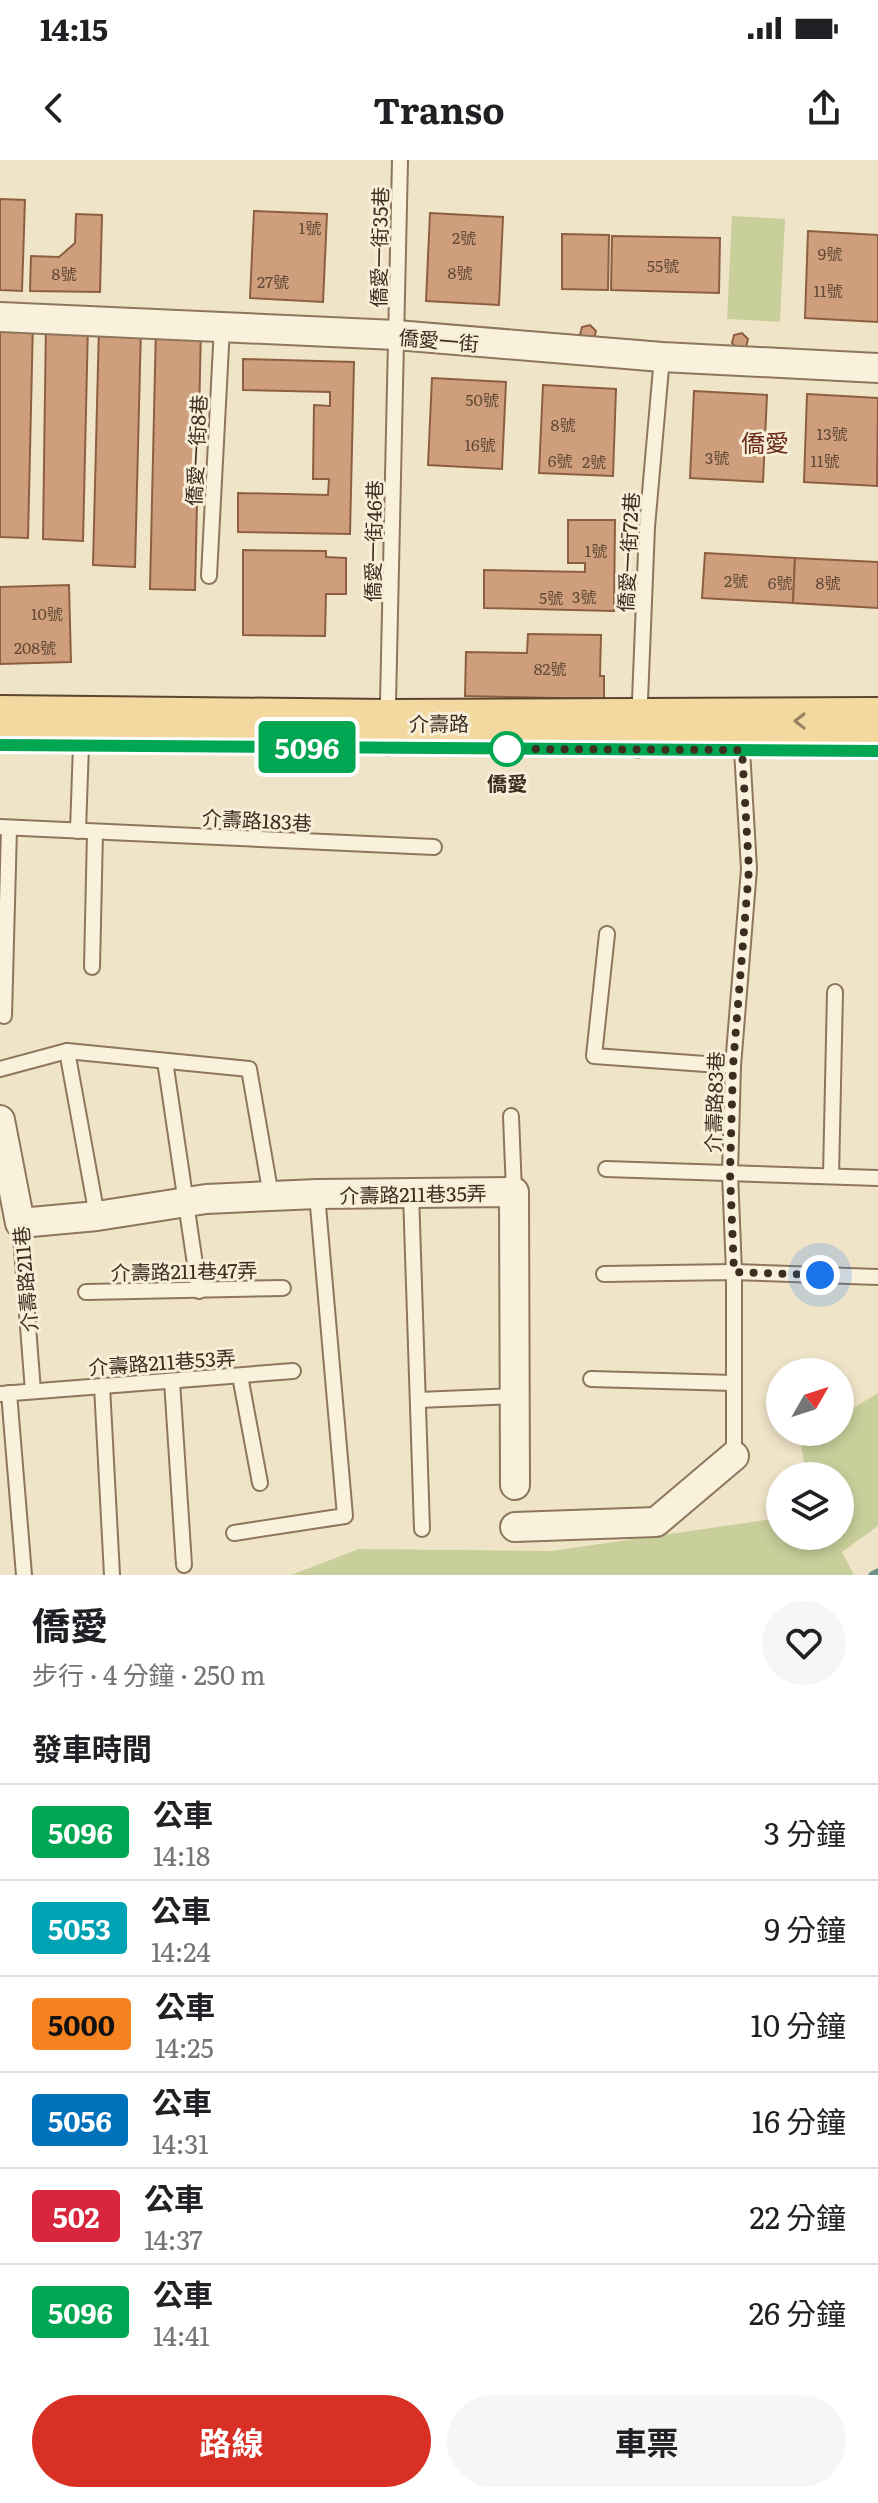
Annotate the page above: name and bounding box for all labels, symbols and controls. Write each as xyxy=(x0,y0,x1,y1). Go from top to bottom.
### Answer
text: 14:15 xyxy=(40,6,108,50)
text: Transo xyxy=(373,82,505,135)
icon: back xyxy=(32,86,76,130)
icon: share xyxy=(802,86,846,130)
street label: 僑愛一街35巷 xyxy=(362,186,394,308)
house number: 1號 xyxy=(299,215,321,239)
house number: 2號 xyxy=(452,225,476,249)
house number: 9號 xyxy=(818,241,842,265)
house number: 55號 xyxy=(647,253,679,277)
house number: 8號 xyxy=(448,260,472,284)
house number: 8號 xyxy=(52,261,76,285)
house number: 27號 xyxy=(257,269,289,293)
house number: 11號 xyxy=(813,278,843,302)
street label: 僑愛一街 xyxy=(398,321,480,357)
house number: 50號 xyxy=(465,387,499,411)
street label: 僑愛一街8巷 xyxy=(177,394,213,506)
house number: 8號 xyxy=(551,412,575,436)
house number: 13號 xyxy=(816,421,848,445)
district label: 僑愛 xyxy=(741,424,789,459)
house number: 16號 xyxy=(464,432,496,456)
house number: 3號 xyxy=(705,445,729,469)
house number: 6號 xyxy=(548,448,572,472)
house number: 11號 xyxy=(810,448,840,472)
house number: 2號 xyxy=(582,449,606,473)
street label: 僑愛一街46巷 xyxy=(356,480,388,602)
street label: 僑愛一街72巷 xyxy=(609,491,645,613)
house number: 1號 xyxy=(585,538,607,562)
house number: 2號 xyxy=(724,568,748,592)
house number: 6號 xyxy=(768,570,792,594)
house number: 8號 xyxy=(816,570,840,594)
house number: 3號 xyxy=(572,584,596,608)
house number: 5號 xyxy=(539,585,563,609)
house number: 10號 xyxy=(31,601,63,625)
house number: 208號 xyxy=(14,635,56,659)
house number: 82號 xyxy=(534,656,566,680)
street label: 介壽路 xyxy=(409,707,469,737)
one-way arrow xyxy=(793,712,806,730)
line badge: 5096 xyxy=(251,721,363,773)
text: 5096 xyxy=(275,726,339,768)
marker: 僑愛 xyxy=(490,732,524,766)
place label: 僑愛 xyxy=(487,767,527,797)
street label: 介壽路183巷 xyxy=(201,801,313,837)
street label: 介壽路83巷 xyxy=(696,1051,730,1153)
street label: 介壽路211巷35弄 xyxy=(339,1177,487,1209)
street label: 介壽路211巷 xyxy=(4,1225,44,1333)
street label: 介壽路211巷47弄 xyxy=(110,1254,258,1286)
your location xyxy=(800,1255,840,1295)
street label: 介壽路211巷53弄 xyxy=(87,1341,237,1381)
north arrow xyxy=(766,1358,854,1446)
map controls xyxy=(766,1358,854,1550)
button: layers xyxy=(766,1462,854,1550)
text: 僑愛 xyxy=(32,1595,108,1652)
button: heart xyxy=(762,1601,846,1685)
text: 步行 · 4 分鐘 · 250 m xyxy=(32,1654,265,1693)
text: 發車時間 xyxy=(32,1725,152,1769)
text: 公車 xyxy=(153,1791,213,1835)
text: 3 分鐘 xyxy=(764,1810,846,1854)
text: 5096 xyxy=(48,1811,113,1853)
text: 14:18 xyxy=(153,1835,210,1874)
text: 公車 xyxy=(151,1887,211,1931)
text: 9 分鐘 xyxy=(764,1906,846,1950)
text: 5053 xyxy=(48,1907,111,1949)
text: 14:24 xyxy=(151,1931,211,1970)
text: 公車 xyxy=(155,1983,215,2027)
text: 10 分鐘 xyxy=(750,2002,846,2046)
text: 5000 xyxy=(48,2003,115,2045)
text: 14:25 xyxy=(155,2027,214,2066)
text: 公車 xyxy=(152,2079,212,2123)
text: 16 分鐘 xyxy=(752,2098,846,2142)
text: 5056 xyxy=(48,2099,112,2141)
text: 14:31 xyxy=(152,2123,209,2162)
text: 公車 xyxy=(144,2175,204,2219)
text: 22 分鐘 xyxy=(750,2194,846,2238)
text: 502 xyxy=(52,2195,100,2237)
text: 14:37 xyxy=(144,2219,203,2258)
text: 公車 xyxy=(153,2271,213,2315)
text: 26 分鐘 xyxy=(749,2290,846,2334)
text: 5096 xyxy=(48,2291,113,2333)
text: 14:41 xyxy=(153,2315,210,2354)
button: 路線 xyxy=(32,2395,431,2487)
button: 車票 xyxy=(447,2395,846,2487)

